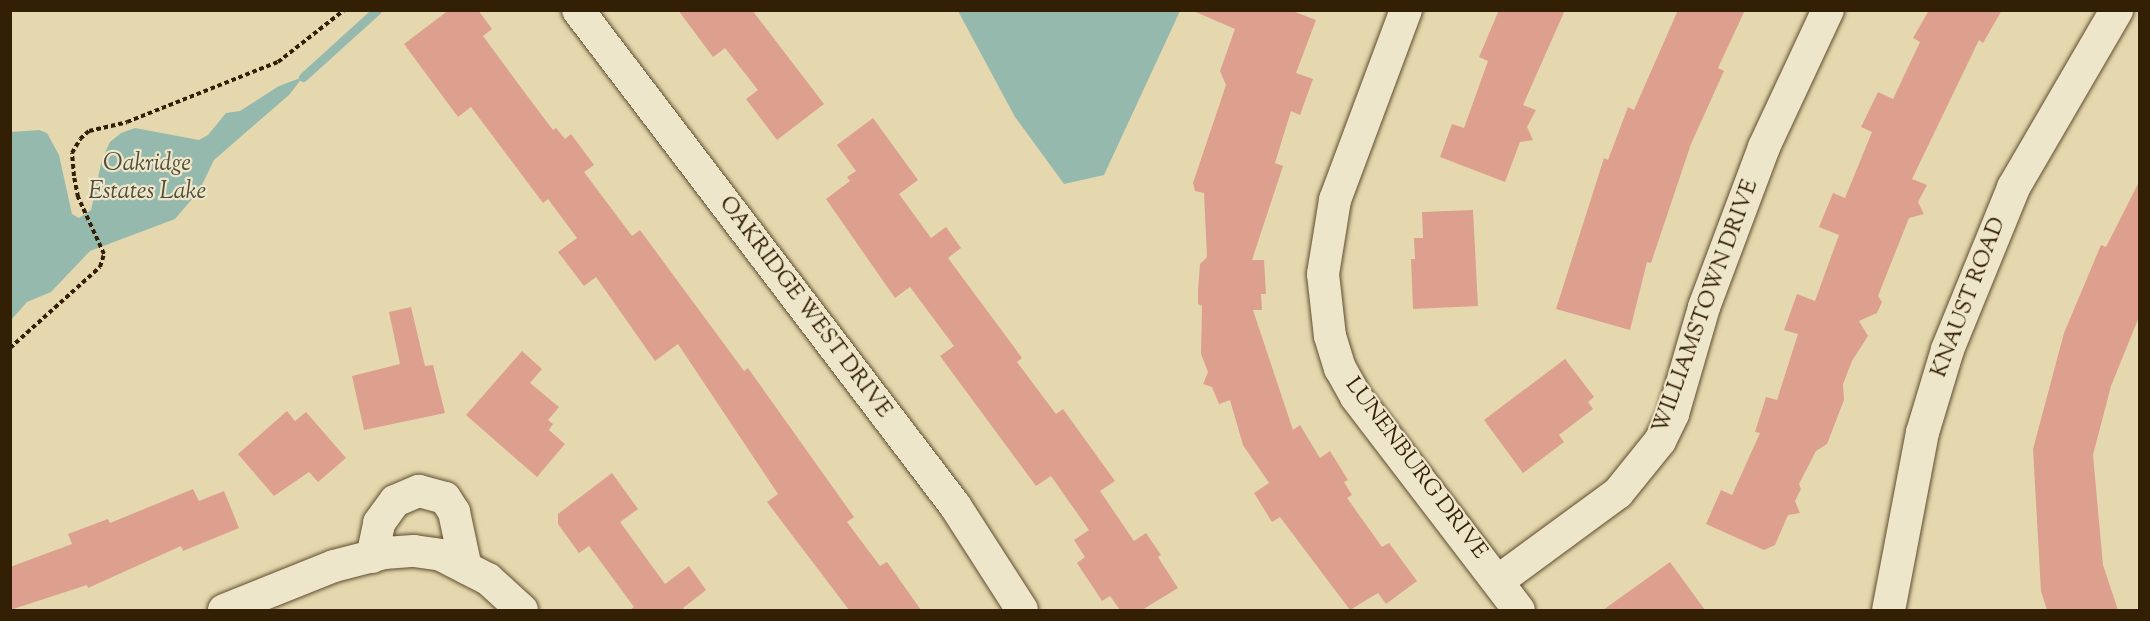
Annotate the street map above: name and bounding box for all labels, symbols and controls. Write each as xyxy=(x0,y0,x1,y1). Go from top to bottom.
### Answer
water label: Oakridge Estates Lake xyxy=(88,151,206,207)
street label: WILLIAMSTOWN DRIVE xyxy=(1649,176,1765,438)
street label: OAKRIDGE WEST DRIVE xyxy=(712,192,896,424)
street label: KNAUST ROAD xyxy=(1927,214,2013,382)
street label: LUNENBURG DRIVE xyxy=(1338,373,1492,565)

